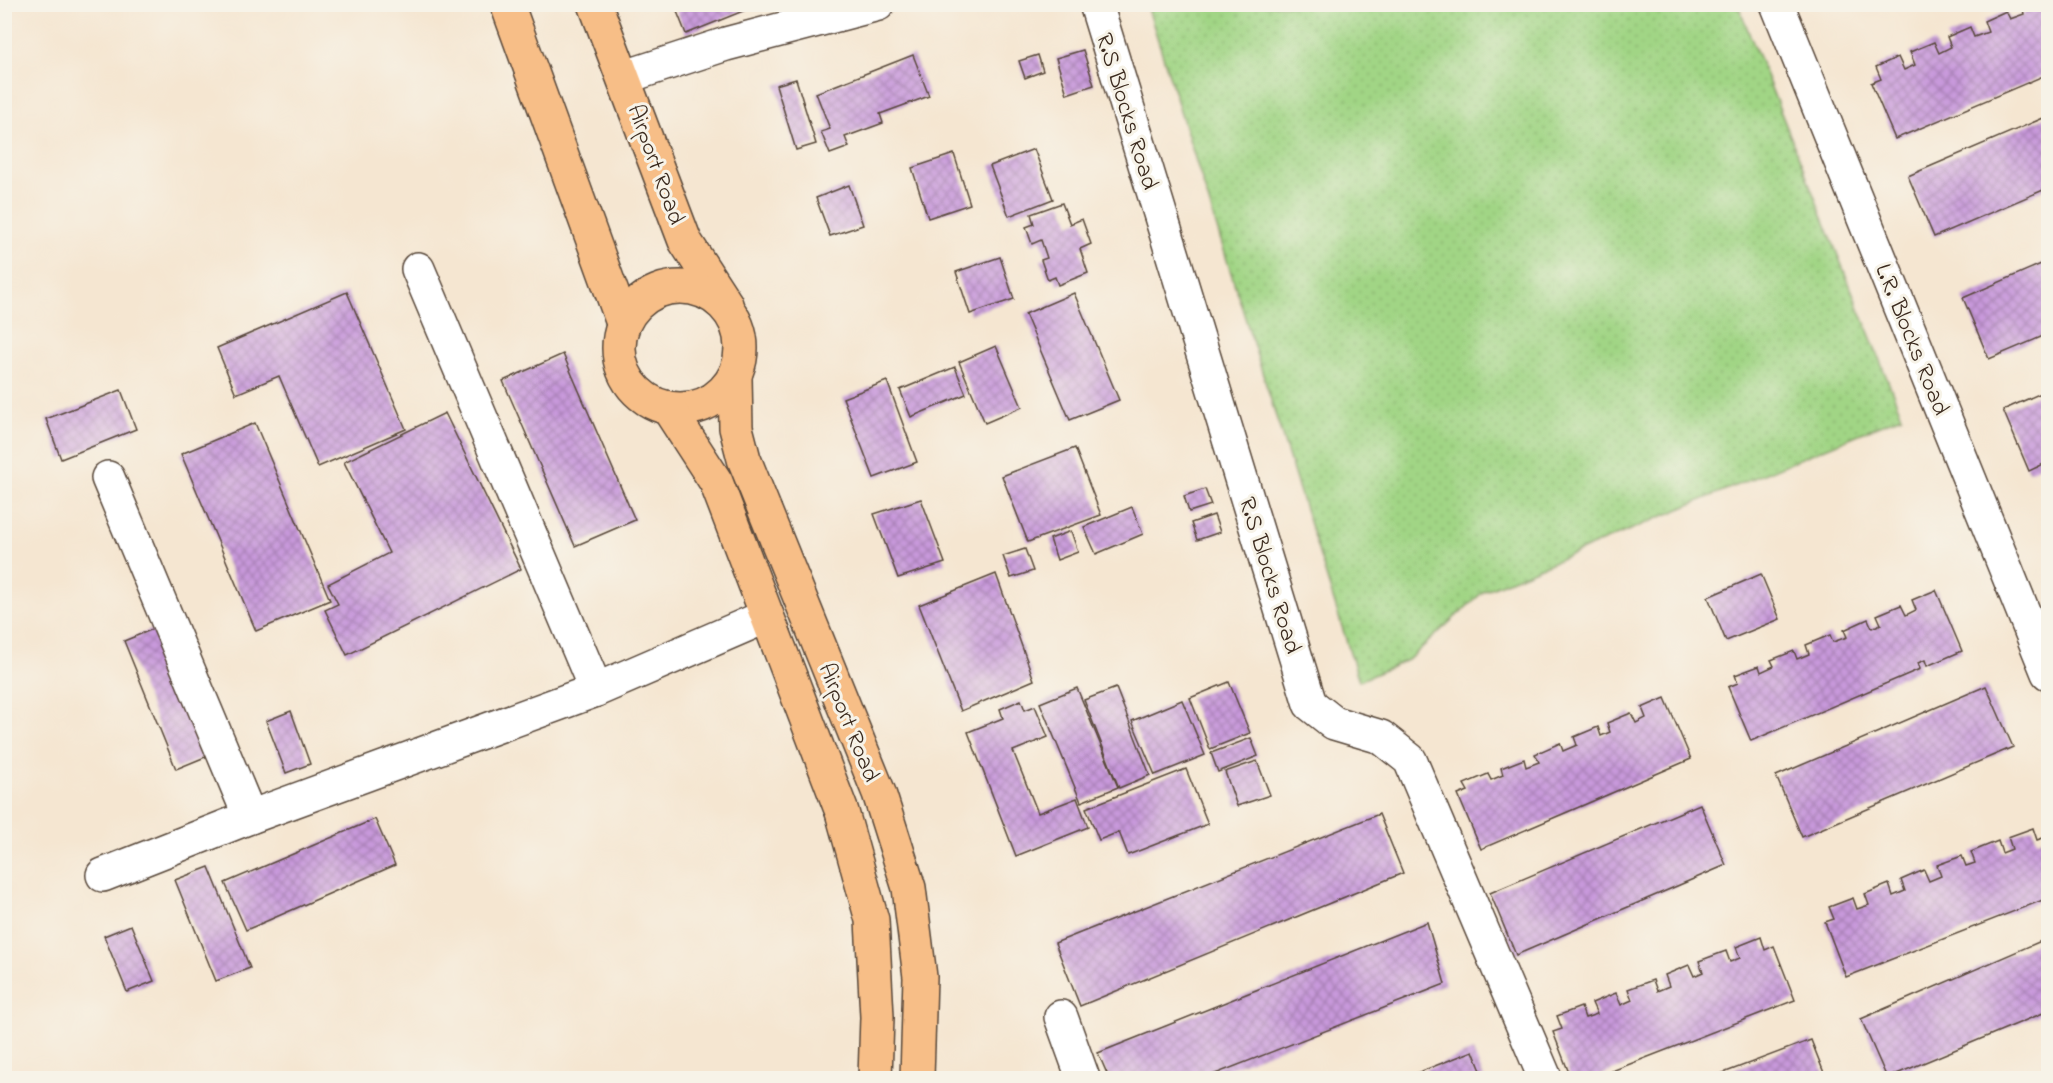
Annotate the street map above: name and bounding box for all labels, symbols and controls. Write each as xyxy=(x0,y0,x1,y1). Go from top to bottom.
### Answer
street label: R.S Blocks Road xyxy=(1085,29,1166,195)
street label: Airport Road xyxy=(617,100,693,230)
street label: L.R. Blocks Road xyxy=(1864,259,1957,421)
street label: R.S Blocks Road xyxy=(1228,493,1309,659)
street label: Airport Road xyxy=(808,658,888,788)

